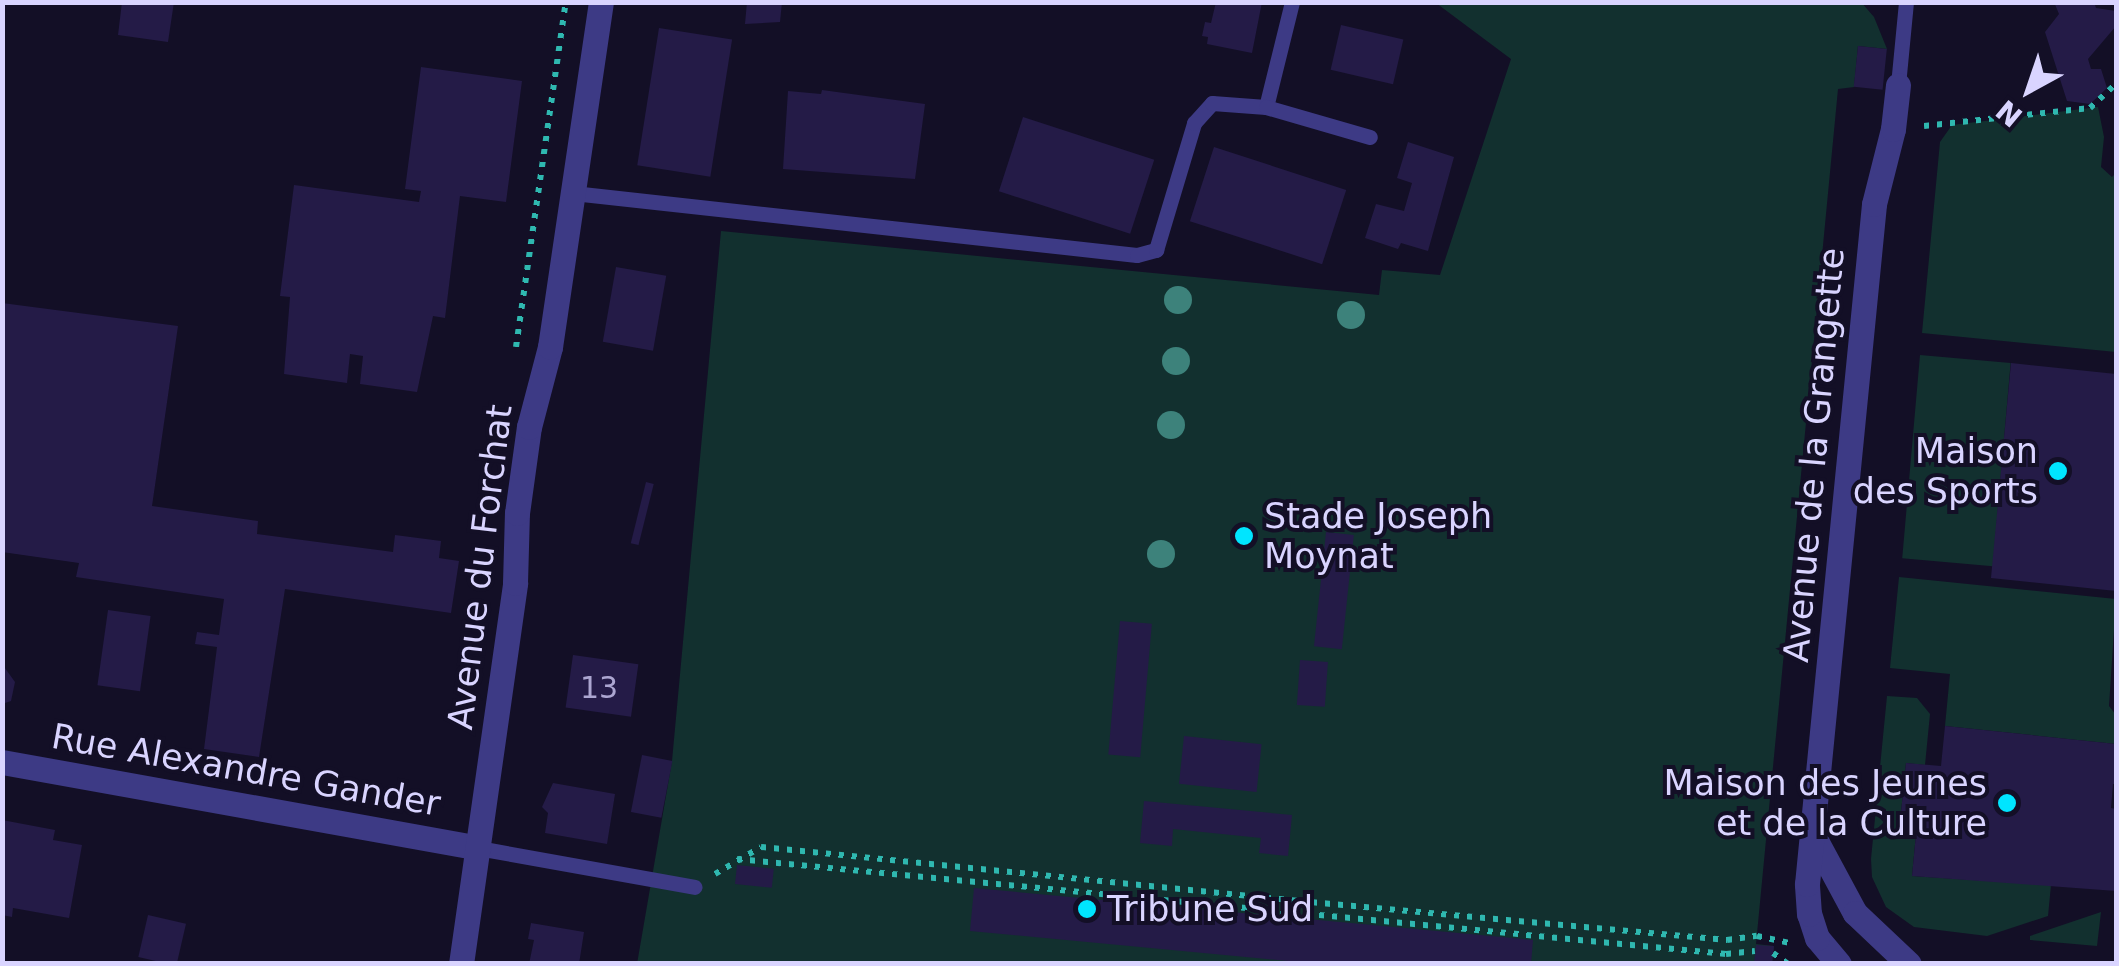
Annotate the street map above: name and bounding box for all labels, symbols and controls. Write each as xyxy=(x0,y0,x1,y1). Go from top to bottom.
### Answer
north arrow xyxy=(1979,40,2079,140)
text: N xyxy=(1990,93,2029,134)
street label: Avenue de la Grangette xyxy=(1775,246,1853,664)
street label: Avenue du Forchat xyxy=(439,402,521,732)
place label: Maison des Sports xyxy=(1853,430,2038,512)
marker: Maison des Sports xyxy=(2047,460,2069,482)
place label: Stade Joseph Moynat xyxy=(1264,495,1492,577)
marker: Stade Joseph Moynat xyxy=(1233,525,1255,547)
house number: 13 xyxy=(580,670,618,706)
street label: Rue Alexandre Gander xyxy=(48,715,444,825)
place label: Maison des Jeunes et de la Culture xyxy=(1664,762,1987,844)
marker: Maison des Jeunes et de la Culture xyxy=(1996,792,2018,814)
place label: Tribune Sud xyxy=(1107,888,1313,930)
marker: Tribune Sud xyxy=(1076,898,1098,920)

